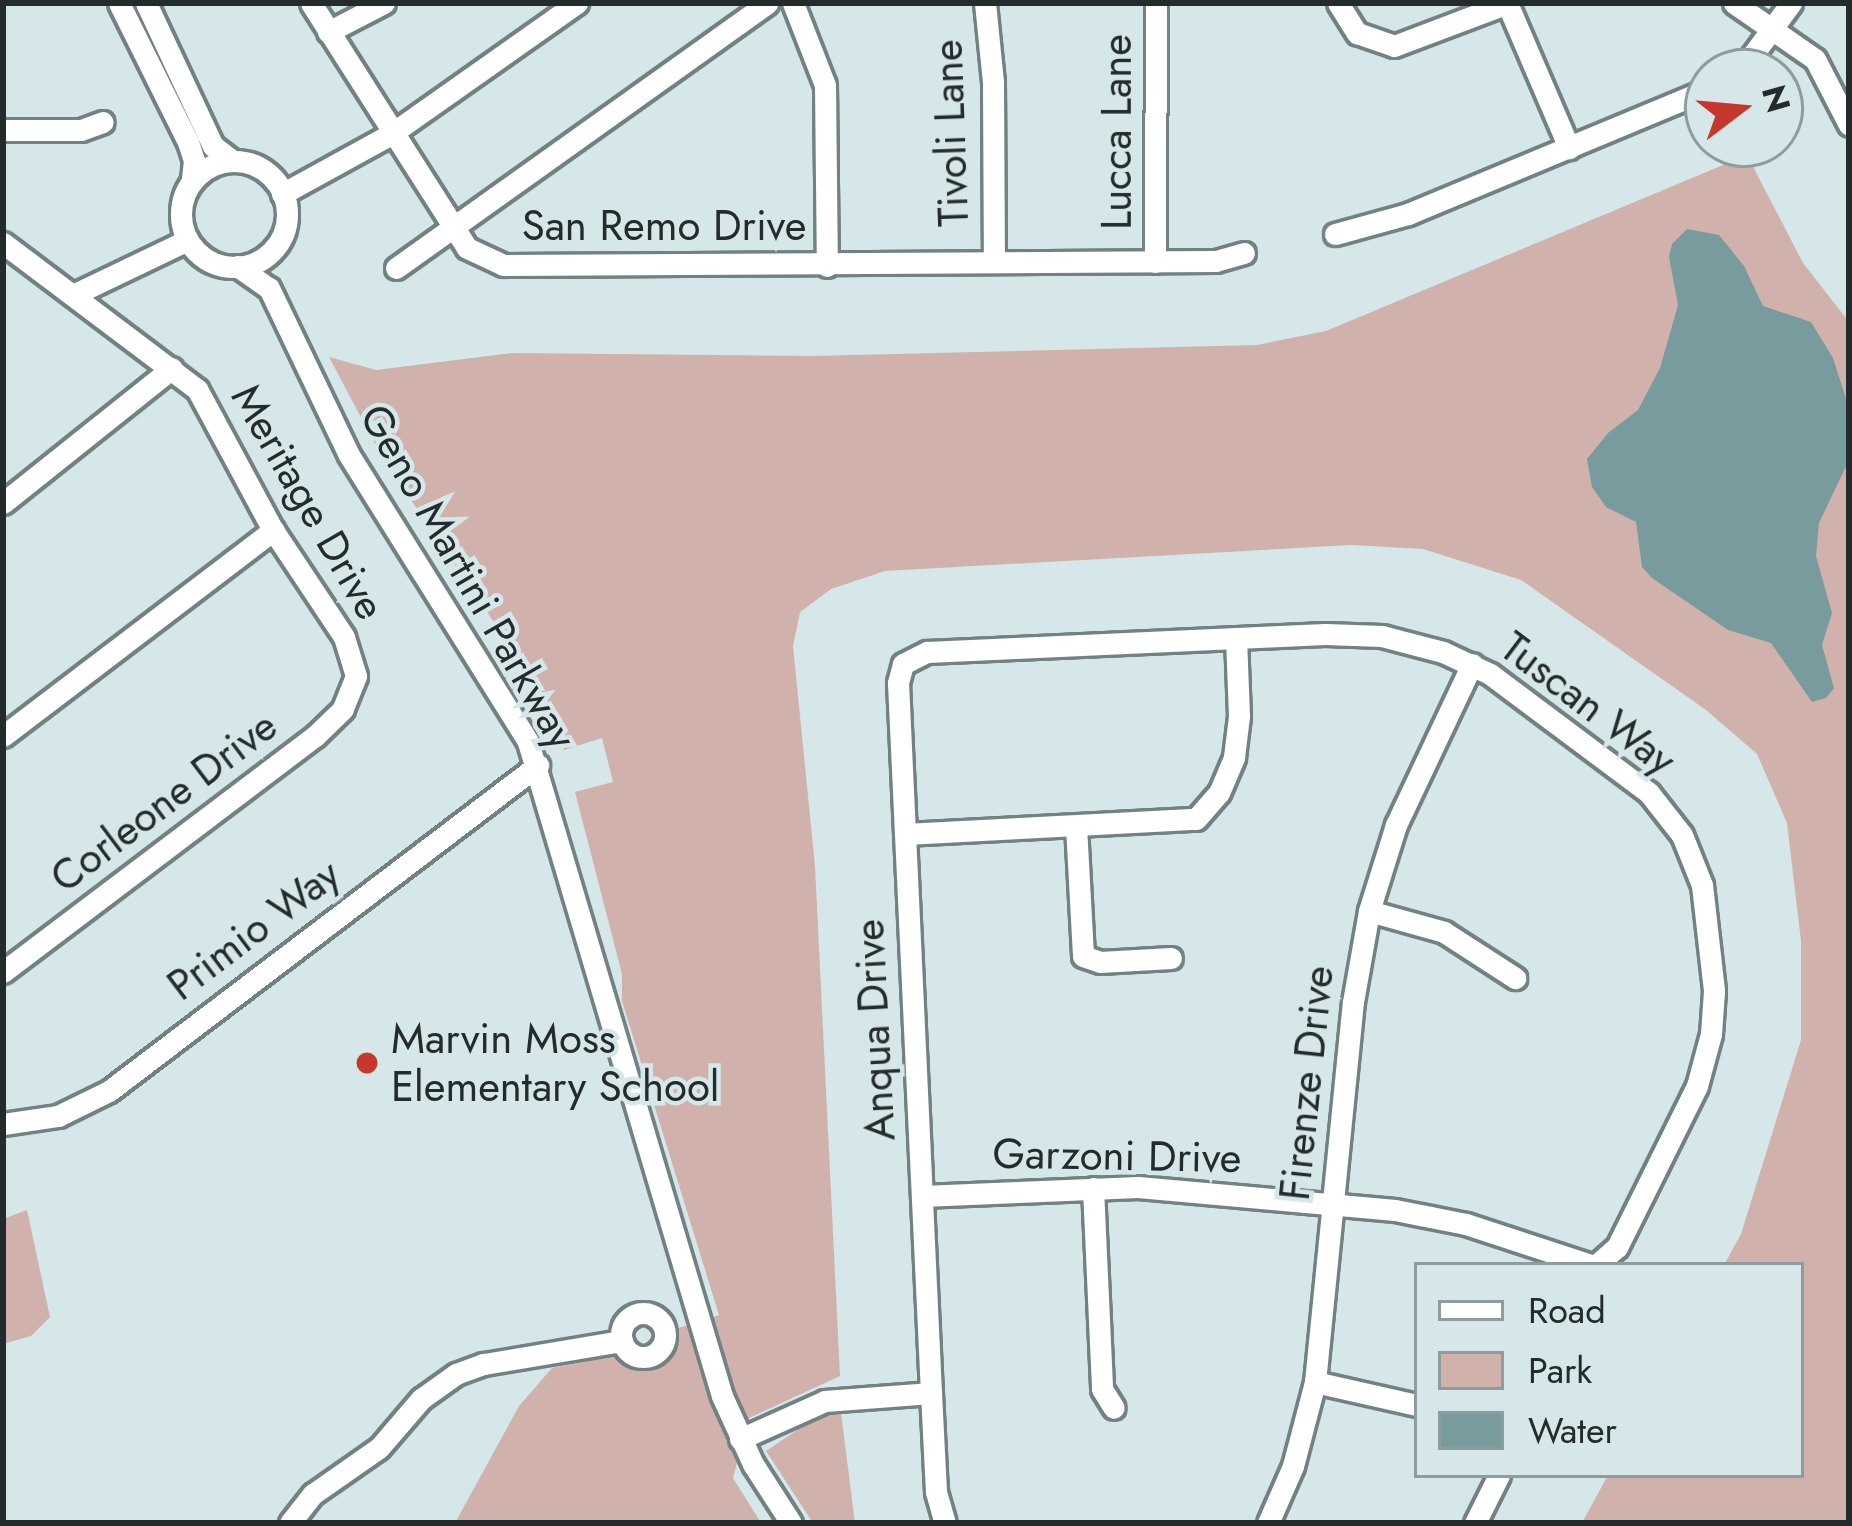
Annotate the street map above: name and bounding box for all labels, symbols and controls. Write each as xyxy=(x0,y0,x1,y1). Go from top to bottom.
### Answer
street label: Lucca Lane xyxy=(1092,34,1142,230)
street label: Tivoli Lane xyxy=(923,39,979,227)
north arrow xyxy=(1684,48,1804,168)
text: N xyxy=(1750,80,1802,118)
street label: San Remo Drive xyxy=(522,201,806,251)
street label: Meritage Drive xyxy=(220,376,396,628)
street label: Geno Martini Parkway xyxy=(349,396,587,758)
street label: Tuscan Way xyxy=(1491,622,1685,786)
street label: Corleone Drive xyxy=(41,701,287,903)
street label: Primio Way xyxy=(158,849,350,1011)
street label: Anqua Drive xyxy=(844,918,906,1142)
street label: Firenze Drive xyxy=(1270,963,1344,1203)
place label: Marvin Moss Elementary School xyxy=(391,1014,720,1112)
marker: Marvin Moss Elementary School xyxy=(354,1050,380,1076)
street label: Garzoni Drive xyxy=(992,1129,1242,1183)
legend xyxy=(1414,1262,1804,1478)
text: Road xyxy=(1528,1284,1606,1336)
text: Park xyxy=(1528,1344,1592,1396)
text: Water xyxy=(1528,1404,1617,1456)

